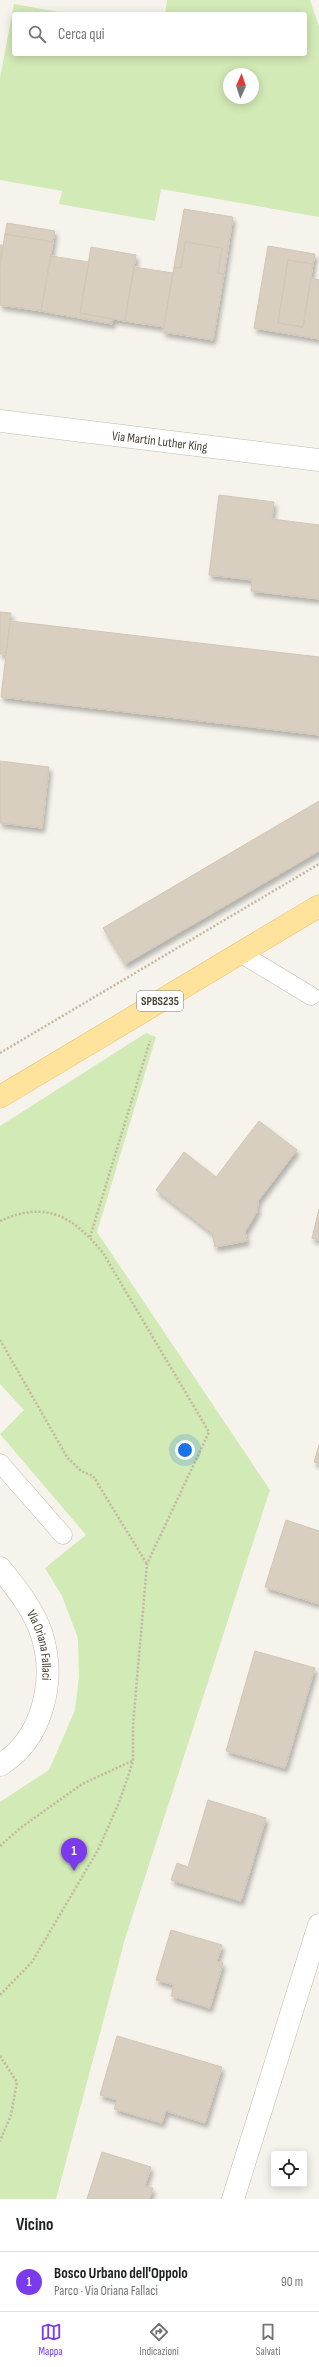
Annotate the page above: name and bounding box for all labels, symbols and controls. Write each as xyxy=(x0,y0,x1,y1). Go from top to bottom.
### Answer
search box xyxy=(12,12,307,56)
icon: search xyxy=(26,23,48,45)
text: Cerca qui xyxy=(58,25,105,44)
north arrow xyxy=(223,68,259,104)
street label: Via Martin Luther King xyxy=(111,428,208,455)
road number: SPBS235 xyxy=(137,991,183,1011)
your location xyxy=(175,1440,195,1460)
street label: Via Oriana Fallaci xyxy=(23,1607,54,1681)
pin: 1 xyxy=(61,1838,87,1871)
map controls xyxy=(271,2151,307,2187)
button: locate xyxy=(271,2151,307,2187)
text: Vicino xyxy=(16,2215,53,2235)
text: Bosco Urbano dell'Oppolo xyxy=(54,2264,188,2283)
text: 1 xyxy=(26,2274,32,2290)
text: 90 m xyxy=(281,2274,303,2290)
text: Parco · Via Oriana Fallaci xyxy=(54,2283,158,2299)
tab: Mappa xyxy=(38,2321,63,2358)
tab: Indicazioni xyxy=(139,2321,179,2358)
tab: Salvati xyxy=(256,2321,281,2358)

